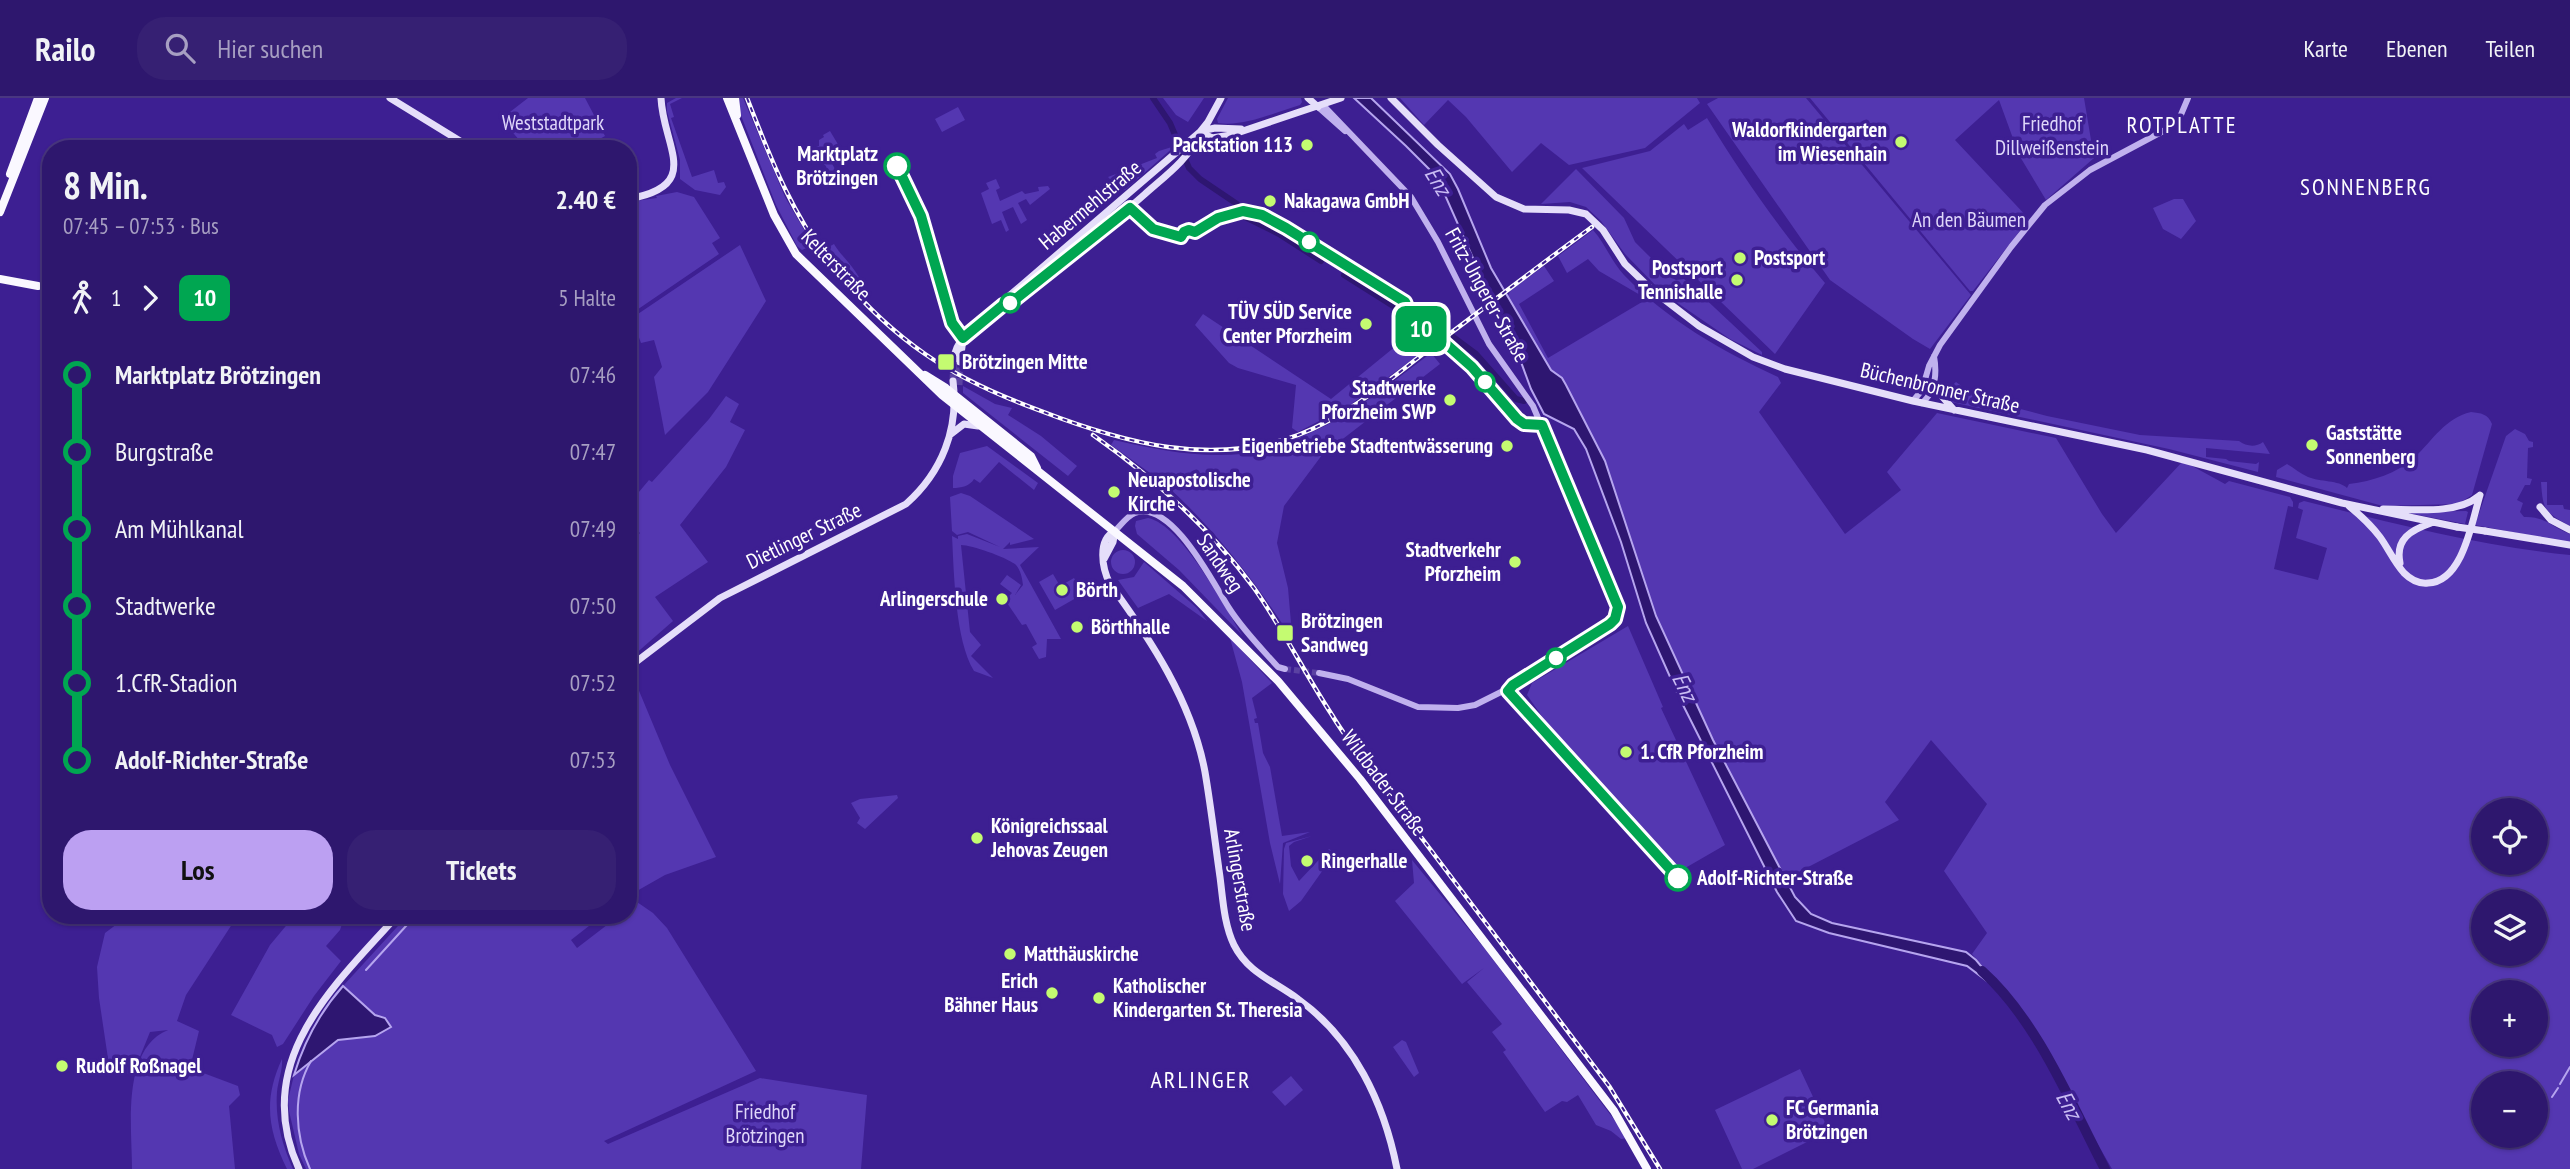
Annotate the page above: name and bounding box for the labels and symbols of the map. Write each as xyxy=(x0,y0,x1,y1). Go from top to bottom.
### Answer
park label: Weststadtpark xyxy=(502,109,604,136)
park label: Friedhof Dillweißenstein xyxy=(1995,110,2109,161)
district label: ROTPLATTE xyxy=(2126,110,2238,139)
place label: Waldorfkindergarten im Wiesenhain xyxy=(1731,116,1887,167)
place label: Packstation 113 xyxy=(1173,131,1293,158)
marker: Waldorfkindergarten im Wiesenhain xyxy=(1893,134,1909,150)
marker: Packstation 113 xyxy=(1299,137,1315,153)
place label: Marktplatz Brötzingen xyxy=(796,140,878,191)
marker: Marktplatz Brötzingen xyxy=(884,153,910,179)
street label: Habermehlstraße xyxy=(1033,154,1146,255)
water label: Enz xyxy=(1419,161,1460,203)
district label: SONNENBERG xyxy=(2300,172,2432,201)
place label: Nakagawa GmbH xyxy=(1284,187,1410,214)
marker: Nakagawa GmbH xyxy=(1262,193,1278,209)
park label: An den Bäumen xyxy=(1912,206,2026,233)
street label: Kelterstraße xyxy=(796,223,877,306)
street label: Fritz-Ungerer-Straße xyxy=(1439,223,1536,367)
unlabelled marker xyxy=(1299,232,1319,252)
place label: Postsport xyxy=(1754,244,1825,271)
marker: Postsport xyxy=(1732,250,1748,266)
place label: Postsport Tennishalle xyxy=(1638,254,1723,305)
marker: Postsport Tennishalle xyxy=(1729,272,1745,288)
unlabelled marker xyxy=(1000,293,1020,313)
place label: TÜV SÜD Service Center Pforzheim xyxy=(1223,298,1352,349)
line badge: 10 xyxy=(1390,306,1452,352)
marker: TÜV SÜD Service Center Pforzheim xyxy=(1358,316,1374,332)
place label: Brötzingen Mitte xyxy=(962,348,1088,375)
marker: Brötzingen Mitte xyxy=(936,352,956,372)
street label: Büchenbronner Straße xyxy=(1858,356,2022,419)
unlabelled marker xyxy=(1475,372,1495,392)
place label: Stadtwerke Pforzheim SWP xyxy=(1321,374,1436,425)
marker: Stadtwerke Pforzheim SWP xyxy=(1442,392,1458,408)
place label: Gaststätte Sonnenberg xyxy=(2326,419,2416,470)
place label: Eigenbetriebe Stadtentwässerung xyxy=(1242,432,1493,459)
marker: Gaststätte Sonnenberg xyxy=(2304,437,2320,453)
marker: Eigenbetriebe Stadtentwässerung xyxy=(1499,438,1515,454)
place label: Neuapostolische Kirche xyxy=(1128,466,1251,517)
marker: Neuapostolische Kirche xyxy=(1106,484,1122,500)
street label: Dietlinger Straße xyxy=(742,496,866,575)
street label: Sandweg xyxy=(1191,528,1250,597)
place label: Stadtverkehr Pforzheim xyxy=(1406,536,1502,587)
marker: Stadtverkehr Pforzheim xyxy=(1507,554,1523,570)
place label: Börth xyxy=(1076,576,1118,603)
marker: Börth xyxy=(1054,582,1070,598)
place label: Arlingerschule xyxy=(879,585,988,612)
marker: Arlingerschule xyxy=(994,591,1010,607)
place label: Brötzingen Sandweg xyxy=(1301,607,1383,658)
place label: Börthhalle xyxy=(1091,613,1170,640)
marker: Börthhalle xyxy=(1069,619,1085,635)
marker: Brötzingen Sandweg xyxy=(1275,623,1295,643)
unlabelled marker xyxy=(1546,648,1566,668)
water label: Enz xyxy=(1666,668,1706,708)
street label: Wildbader Straße xyxy=(1336,724,1433,841)
place label: 1. CfR Pforzheim xyxy=(1640,738,1764,765)
marker: 1. CfR Pforzheim xyxy=(1618,744,1634,760)
place label: Königreichssaal Jehovas Zeugen xyxy=(990,812,1109,863)
street label: Arlingerstraße xyxy=(1218,826,1263,933)
marker: Königreichssaal Jehovas Zeugen xyxy=(969,830,985,846)
place label: Ringerhalle xyxy=(1321,847,1407,874)
marker: Ringerhalle xyxy=(1299,853,1315,869)
place label: Adolf-Richter-Straße xyxy=(1696,864,1853,891)
marker: Adolf-Richter-Straße xyxy=(1665,865,1691,891)
place label: Matthäuskirche xyxy=(1024,940,1139,967)
marker: Matthäuskirche xyxy=(1002,946,1018,962)
place label: Erich Bähner Haus xyxy=(944,967,1038,1018)
place label: Katholischer Kindergarten St. Theresia xyxy=(1113,972,1303,1023)
marker: Erich Bähner Haus xyxy=(1044,985,1060,1001)
marker: Katholischer Kindergarten St. Theresia xyxy=(1091,990,1107,1006)
place label: Rudolf Roßnagel xyxy=(76,1052,202,1079)
marker: Rudolf Roßnagel xyxy=(54,1058,70,1074)
district label: ARLINGER xyxy=(1151,1064,1251,1095)
water label: Enz xyxy=(2050,1085,2090,1127)
place label: FC Germania Brötzingen xyxy=(1786,1094,1879,1145)
park label: Friedhof Brötzingen xyxy=(726,1098,804,1149)
marker: FC Germania Brötzingen xyxy=(1764,1112,1780,1128)

